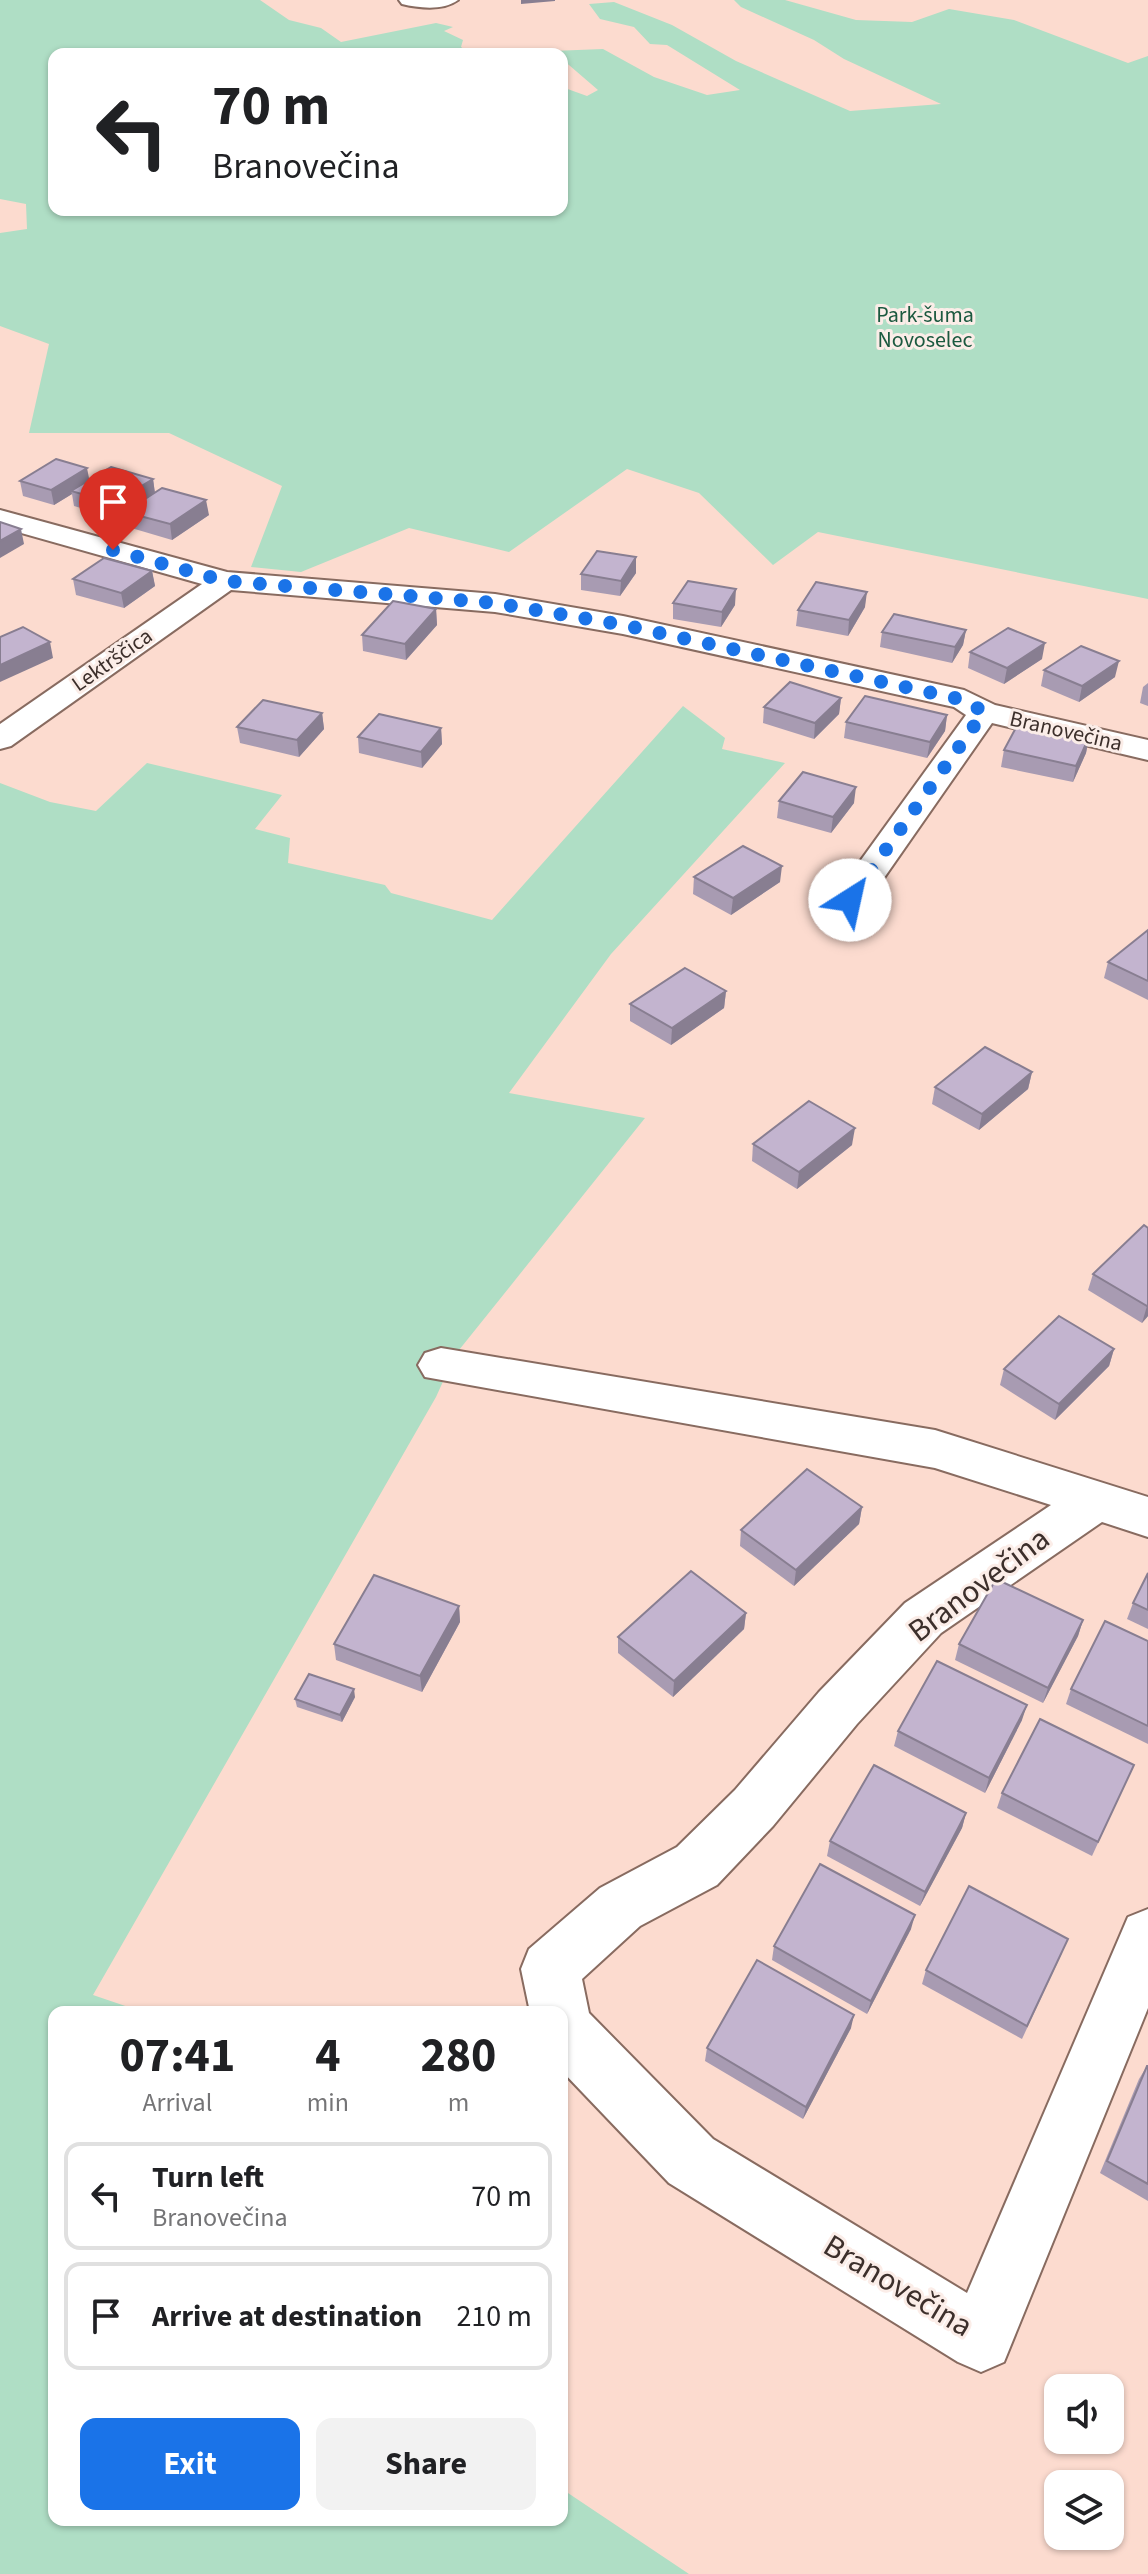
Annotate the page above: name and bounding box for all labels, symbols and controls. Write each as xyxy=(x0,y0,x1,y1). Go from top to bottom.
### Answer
text: 70 m xyxy=(212,67,330,146)
icon: left xyxy=(80,80,184,184)
text: Branovečina xyxy=(212,141,400,192)
park label: Park-šuma Novoselec xyxy=(876,299,974,356)
pin xyxy=(79,468,147,550)
icon: arrive xyxy=(91,480,135,524)
street label: Lektrščica xyxy=(65,620,159,700)
street label: Branovečina xyxy=(1007,703,1125,759)
position arrow xyxy=(808,858,892,942)
street label: Branovečina xyxy=(899,1516,1059,1654)
text: 07:41 xyxy=(119,2022,235,2090)
text: 4 xyxy=(315,2022,341,2090)
text: 280 xyxy=(420,2022,496,2090)
text: Arrival xyxy=(142,2084,212,2121)
text: min xyxy=(307,2084,349,2121)
text: m xyxy=(448,2084,469,2121)
text: Turn left xyxy=(152,2156,264,2199)
icon: left xyxy=(84,2174,128,2218)
text: 70 m xyxy=(471,2175,532,2218)
text: Branovečina xyxy=(152,2199,288,2236)
street label: Branovečina xyxy=(815,2223,981,2349)
icon: arrive xyxy=(84,2294,128,2338)
text: Arrive at destination xyxy=(152,2295,422,2338)
text: 210 m xyxy=(456,2295,532,2338)
map controls xyxy=(1044,2374,1124,2550)
button: sound xyxy=(1044,2374,1124,2454)
button: Exit xyxy=(80,2418,300,2510)
button: Share xyxy=(316,2418,536,2510)
button: layers xyxy=(1044,2470,1124,2550)

